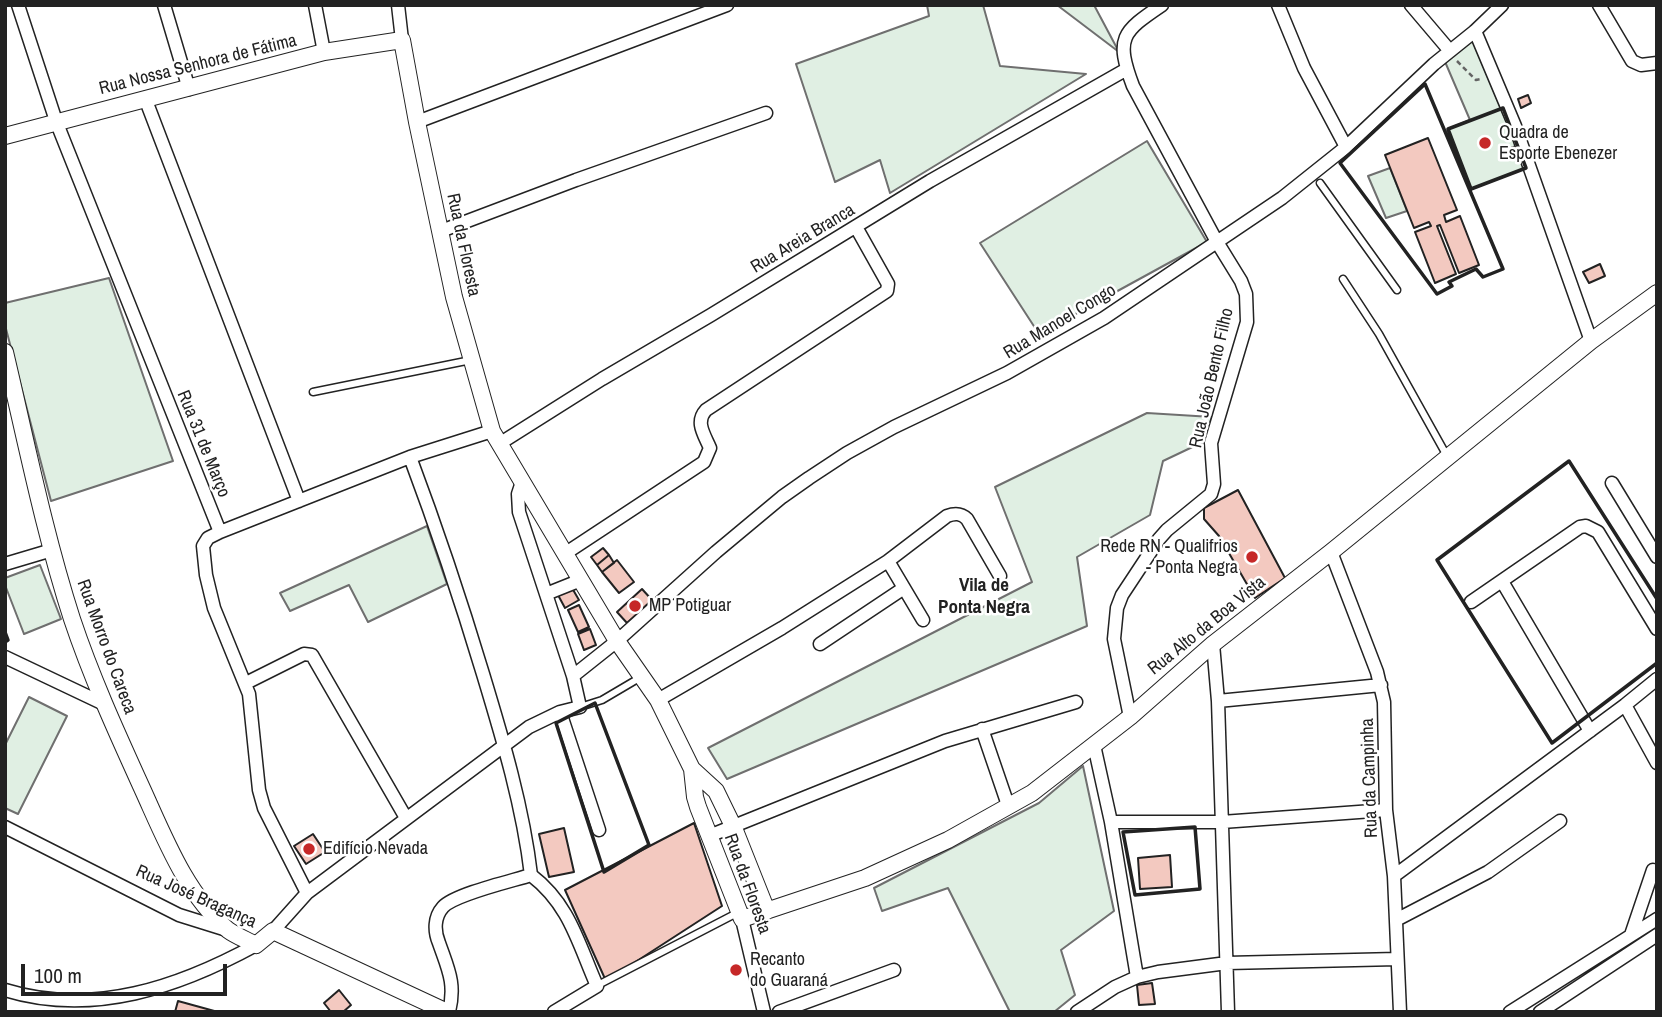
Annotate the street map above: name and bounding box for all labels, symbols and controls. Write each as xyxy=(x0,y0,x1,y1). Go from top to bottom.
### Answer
street label: Rua Nossa Senhora de Fátima xyxy=(97,30,299,100)
place label: Quadra de Esporte Ebenezer xyxy=(1499,122,1617,164)
marker: Quadra de Esporte Ebenezer xyxy=(1477,135,1493,151)
street label: Rua da Floresta xyxy=(442,191,484,299)
street label: Rua Areia Branca xyxy=(747,200,859,278)
street label: Rua Manoel Congo xyxy=(1000,280,1120,364)
street label: Rua João Bento Filho xyxy=(1185,306,1239,450)
street label: Rua 31 de Março xyxy=(172,387,234,501)
place label: Rede RN - Qualifrios - Ponta Negra xyxy=(1100,536,1238,578)
marker: Rede RN - Qualifrios - Ponta Negra xyxy=(1244,549,1260,565)
street label: Rua Alto da Boa Vista xyxy=(1144,572,1270,680)
district label: Vila de Ponta Negra xyxy=(938,575,1030,619)
street label: Rua Morro do Careca xyxy=(72,577,140,717)
place label: MP Potiguar xyxy=(649,595,731,617)
marker: MP Potiguar xyxy=(627,598,643,614)
street label: Rua da Campinha xyxy=(1357,718,1383,838)
street label: Rua da Floresta xyxy=(719,831,775,937)
place label: Edifício Nevada xyxy=(323,838,428,860)
marker: Edifício Nevada xyxy=(301,841,317,857)
street label: Rua José Bragança xyxy=(132,861,260,933)
place label: Recanto do Guaraná xyxy=(750,949,828,992)
scale bar xyxy=(24,950,231,994)
text: 100 m xyxy=(34,961,82,990)
marker: Recanto do Guaraná xyxy=(728,962,744,978)

